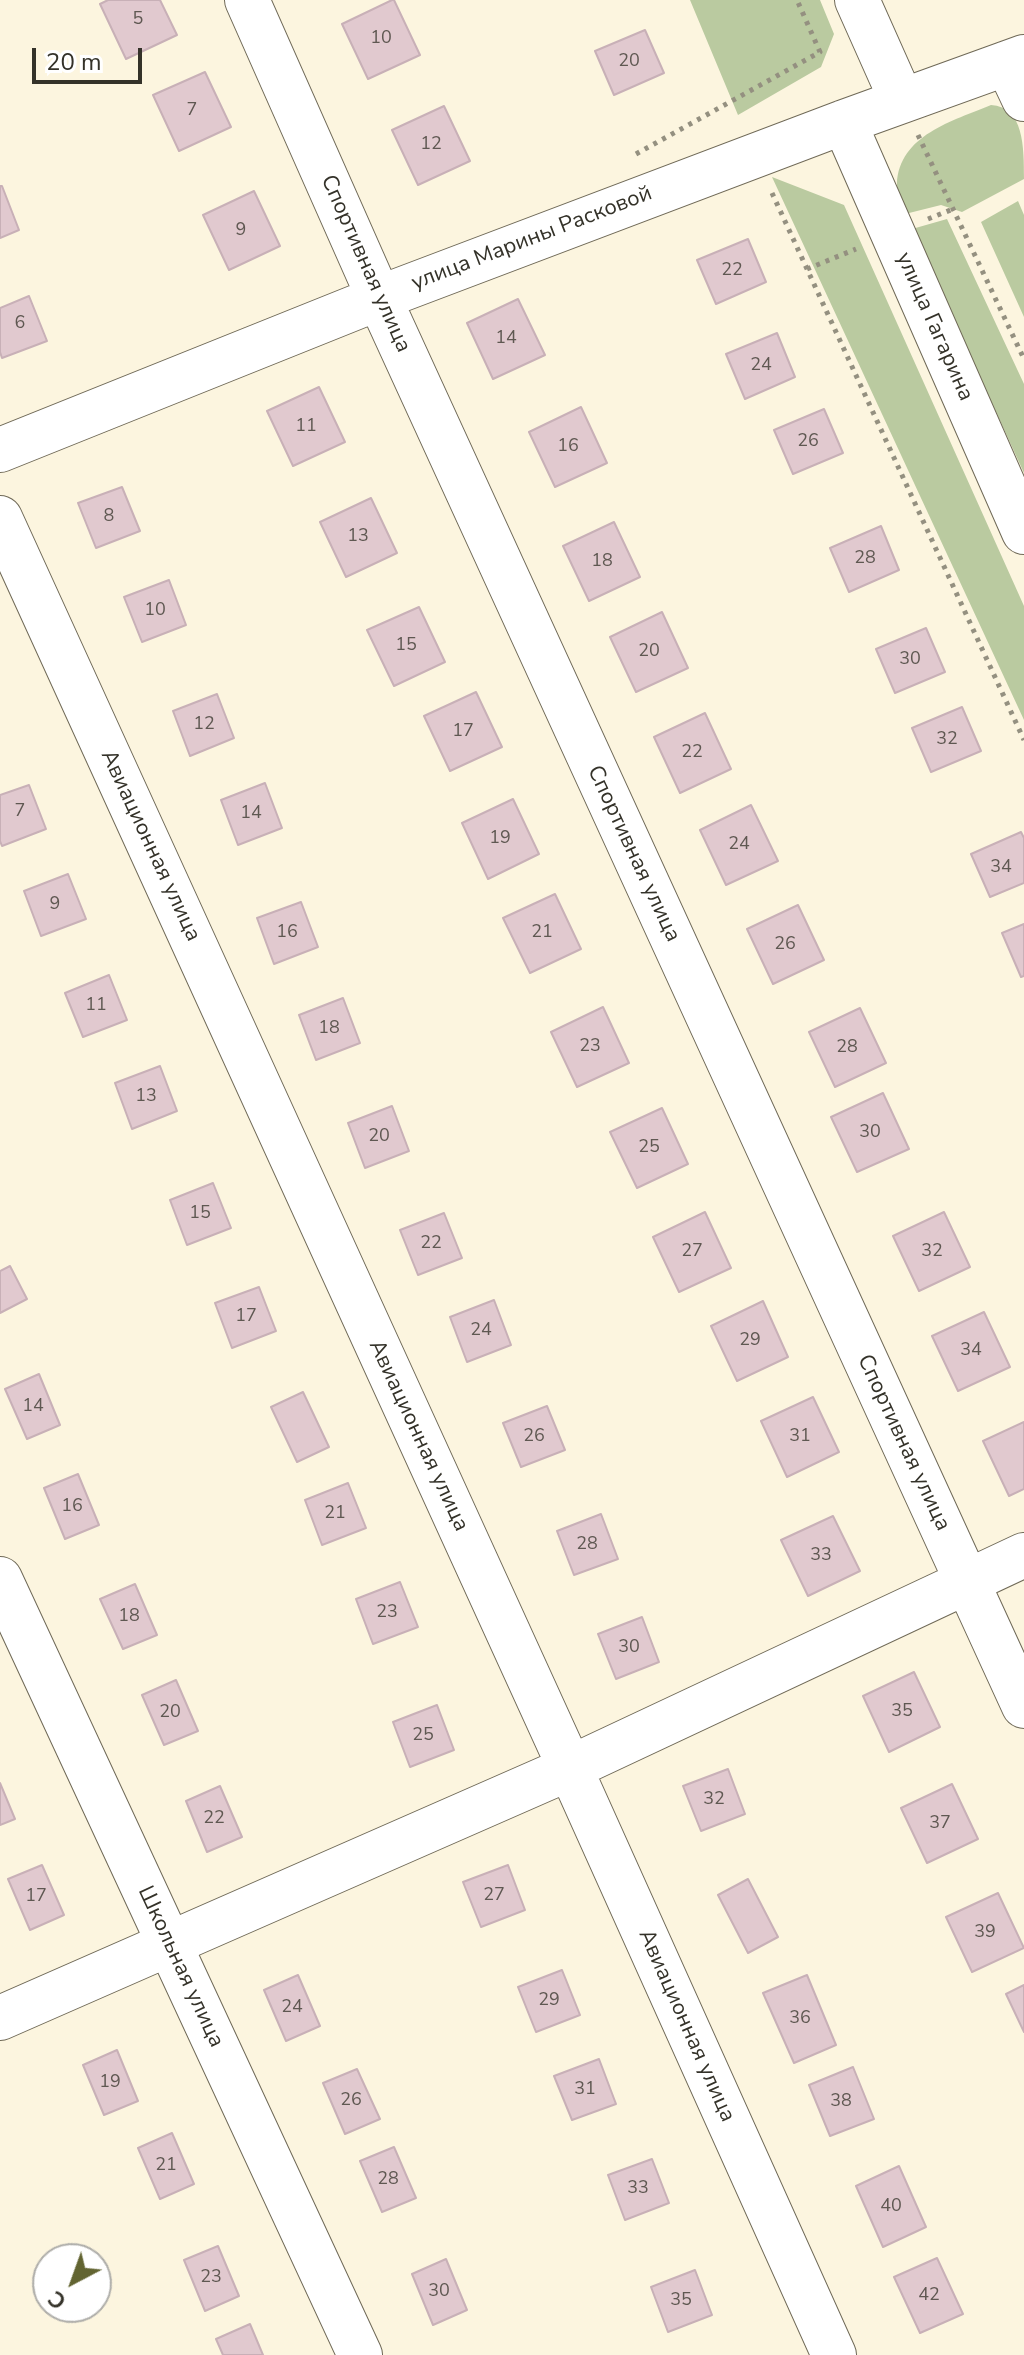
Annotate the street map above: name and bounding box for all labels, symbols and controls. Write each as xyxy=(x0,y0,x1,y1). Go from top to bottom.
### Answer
house number: 5 xyxy=(133,9,143,31)
house number: 10 xyxy=(370,28,392,50)
scale bar xyxy=(36,32,146,82)
text: 20 m xyxy=(46,46,102,78)
house number: 20 xyxy=(618,51,640,73)
house number: 7 xyxy=(187,100,197,122)
house number: 12 xyxy=(420,134,442,156)
street label: Спортивная улица xyxy=(314,171,416,357)
street label: улица Марины Расковой xyxy=(408,181,656,297)
house number: 9 xyxy=(236,220,246,242)
street label: улица Гагарина xyxy=(889,249,979,405)
house number: 22 xyxy=(721,260,743,282)
house number: 6 xyxy=(15,313,25,335)
house number: 14 xyxy=(495,328,517,350)
house number: 24 xyxy=(750,355,772,377)
house number: 11 xyxy=(295,416,317,438)
house number: 26 xyxy=(797,431,819,453)
house number: 16 xyxy=(557,436,579,458)
house number: 8 xyxy=(104,506,114,528)
house number: 13 xyxy=(347,526,369,548)
house number: 28 xyxy=(854,548,876,570)
house number: 18 xyxy=(591,551,613,573)
house number: 10 xyxy=(144,600,166,622)
house number: 15 xyxy=(395,635,417,657)
house number: 20 xyxy=(638,641,660,663)
house number: 30 xyxy=(899,649,921,671)
house number: 12 xyxy=(193,714,215,736)
house number: 17 xyxy=(452,721,474,743)
house number: 32 xyxy=(936,729,958,751)
house number: 22 xyxy=(681,742,703,764)
street label: Авиационная улица xyxy=(94,746,206,946)
street label: Спортивная улица xyxy=(581,762,685,946)
house number: 7 xyxy=(15,801,25,823)
house number: 14 xyxy=(240,803,262,825)
house number: 19 xyxy=(489,828,511,850)
house number: 24 xyxy=(728,834,750,856)
house number: 34 xyxy=(990,857,1012,879)
house number: 9 xyxy=(50,894,60,916)
house number: 16 xyxy=(276,922,298,944)
house number: 21 xyxy=(531,922,553,944)
house number: 26 xyxy=(774,934,796,956)
house number: 11 xyxy=(85,995,107,1017)
house number: 18 xyxy=(318,1018,340,1040)
house number: 23 xyxy=(579,1036,601,1058)
house number: 28 xyxy=(836,1037,858,1059)
house number: 13 xyxy=(135,1086,157,1108)
house number: 30 xyxy=(859,1122,881,1144)
house number: 20 xyxy=(368,1126,390,1148)
house number: 25 xyxy=(638,1137,660,1159)
house number: 15 xyxy=(189,1203,211,1225)
house number: 22 xyxy=(420,1233,442,1255)
house number: 27 xyxy=(681,1241,703,1263)
house number: 32 xyxy=(921,1241,943,1263)
house number: 17 xyxy=(235,1306,257,1328)
house number: 24 xyxy=(470,1320,492,1342)
house number: 29 xyxy=(739,1330,761,1352)
street label: Авиационная улица xyxy=(362,1336,474,1536)
house number: 34 xyxy=(960,1340,982,1362)
street label: Спортивная улица xyxy=(851,1351,955,1535)
house number: 14 xyxy=(22,1396,44,1418)
house number: 26 xyxy=(523,1426,545,1448)
house number: 31 xyxy=(789,1426,811,1448)
house number: 16 xyxy=(61,1496,83,1518)
house number: 21 xyxy=(324,1503,346,1525)
house number: 28 xyxy=(576,1534,598,1556)
house number: 33 xyxy=(810,1545,832,1567)
house number: 23 xyxy=(376,1602,398,1624)
house number: 18 xyxy=(118,1606,140,1628)
house number: 30 xyxy=(618,1637,640,1659)
house number: 35 xyxy=(891,1701,913,1723)
house number: 20 xyxy=(159,1702,181,1724)
house number: 25 xyxy=(412,1725,434,1747)
house number: 32 xyxy=(703,1789,725,1811)
house number: 22 xyxy=(203,1808,225,1830)
house number: 37 xyxy=(929,1813,951,1835)
street label: Школьная улица xyxy=(131,1882,229,2052)
house number: 27 xyxy=(483,1885,505,1907)
house number: 17 xyxy=(25,1886,47,1908)
house number: 39 xyxy=(974,1922,996,1944)
street label: Авиационная улица xyxy=(632,1926,740,2126)
house number: 29 xyxy=(538,1990,560,2012)
house number: 24 xyxy=(281,1997,303,2019)
house number: 36 xyxy=(789,2008,811,2030)
house number: 19 xyxy=(99,2072,121,2094)
house number: 31 xyxy=(574,2079,596,2101)
house number: 26 xyxy=(340,2090,362,2112)
house number: 38 xyxy=(830,2091,852,2113)
house number: 21 xyxy=(155,2155,177,2177)
house number: 28 xyxy=(377,2169,399,2191)
house number: 33 xyxy=(627,2178,649,2200)
house number: 40 xyxy=(880,2196,902,2218)
north arrow xyxy=(32,2243,112,2323)
house number: 23 xyxy=(200,2267,222,2289)
house number: 30 xyxy=(428,2281,450,2303)
text: С xyxy=(42,2283,73,2316)
house number: 42 xyxy=(918,2285,940,2307)
house number: 35 xyxy=(670,2290,692,2312)

